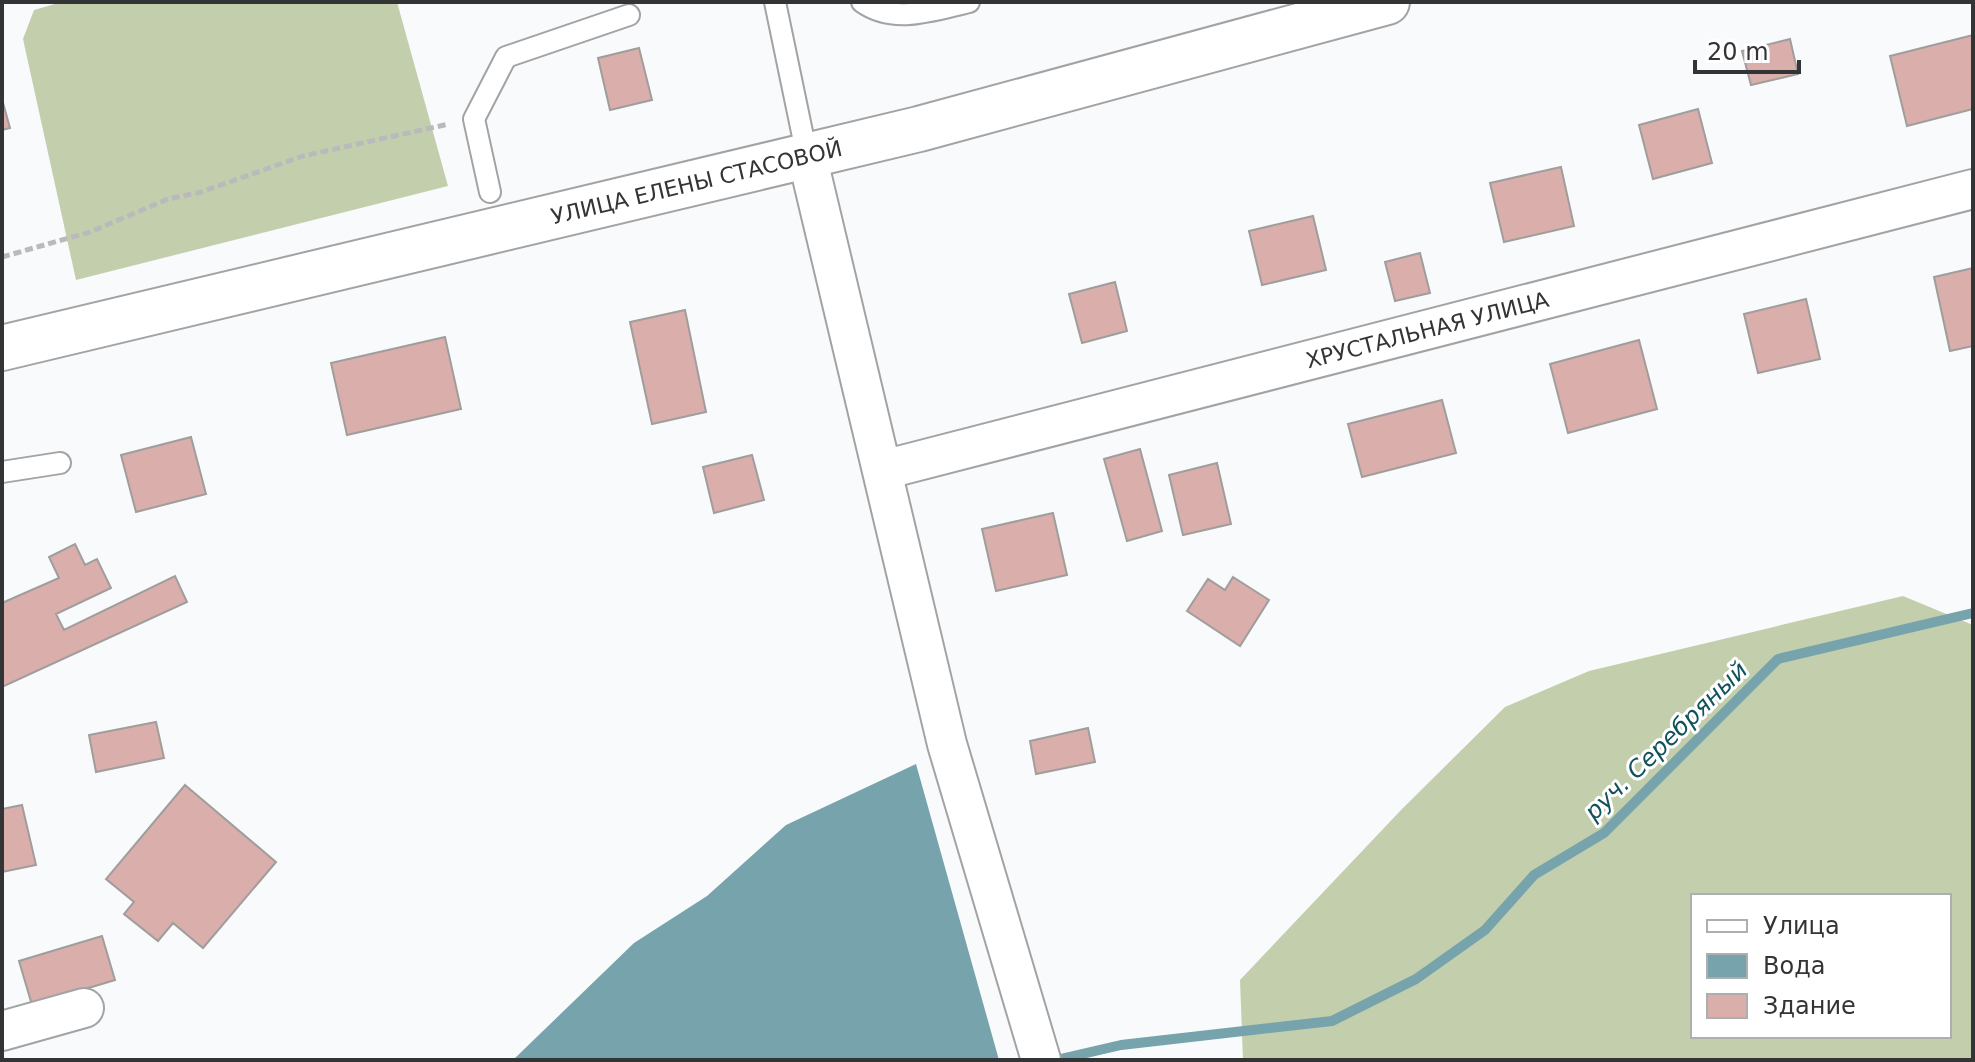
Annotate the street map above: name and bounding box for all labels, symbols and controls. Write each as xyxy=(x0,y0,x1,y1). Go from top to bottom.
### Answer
scale bar xyxy=(1695,24,1799,74)
text: 20 m xyxy=(1707,38,1769,66)
street label: УЛИЦА ЕЛЕНЫ СТАСОВОЙ xyxy=(549,136,845,229)
street label: ХРУСТАЛЬНАЯ УЛИЦА xyxy=(1303,287,1551,373)
water label: руч. Серебряный xyxy=(1578,656,1753,826)
legend xyxy=(1691,894,1951,1038)
text: Улица xyxy=(1763,912,1840,940)
text: Вода xyxy=(1763,952,1825,980)
text: Здание xyxy=(1763,992,1856,1020)

